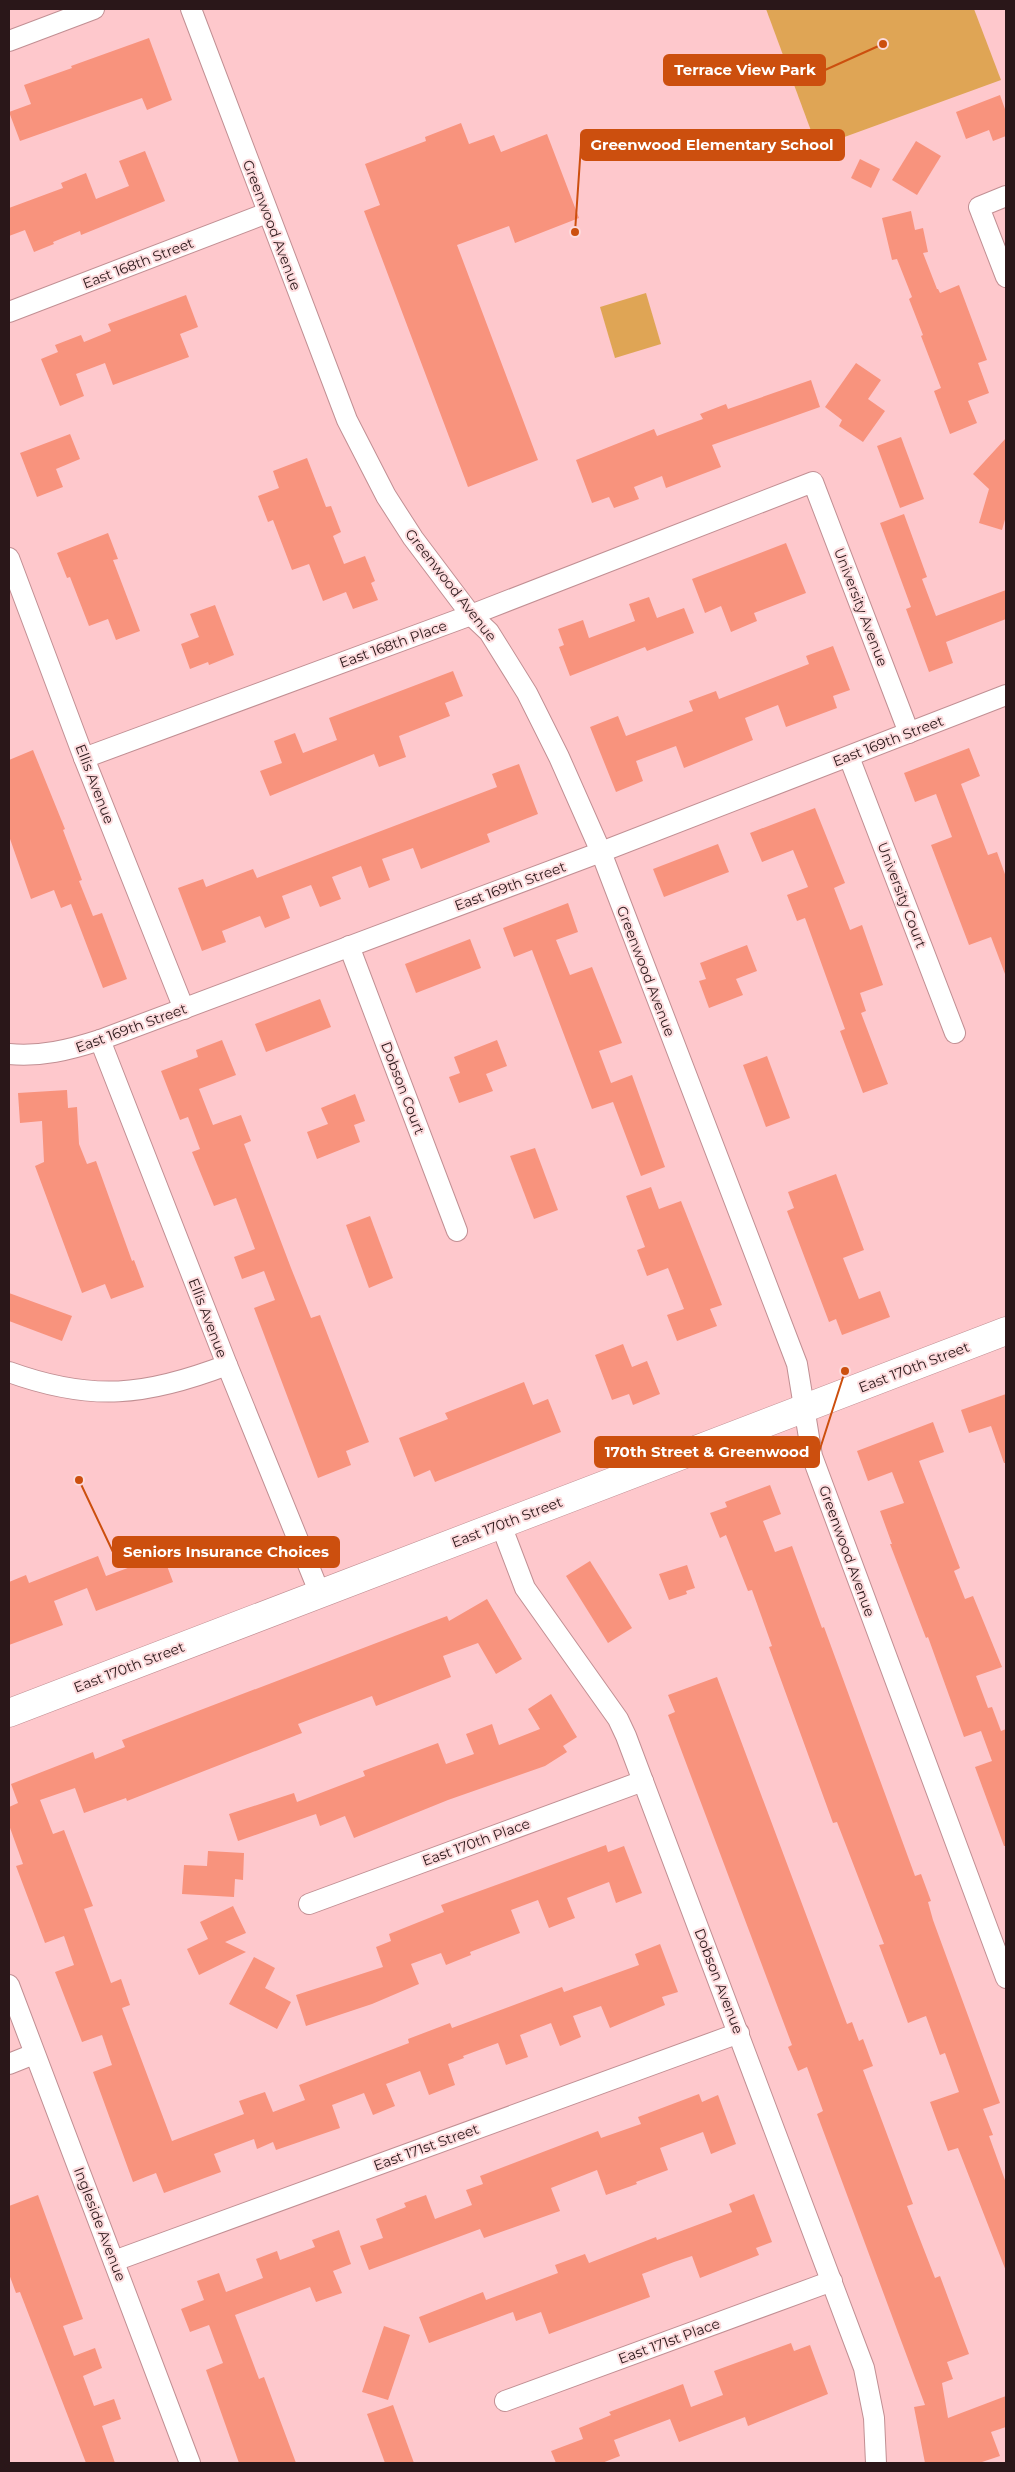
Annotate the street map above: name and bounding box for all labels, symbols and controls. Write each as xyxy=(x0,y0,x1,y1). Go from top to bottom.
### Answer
callout: Terrace View Park xyxy=(664,55,825,85)
text: Terrace View Park xyxy=(674,60,816,79)
callout: Greenwood Elementary School xyxy=(581,130,844,160)
text: Greenwood Elementary School xyxy=(591,135,833,154)
street label: Greenwood Avenue xyxy=(239,157,305,293)
street label: East 168th Street xyxy=(80,233,196,292)
street label: Greenwood Avenue xyxy=(401,525,501,645)
street label: University Avenue xyxy=(830,545,892,669)
street label: East 168th Place xyxy=(337,616,449,672)
street label: East 169th Street xyxy=(830,712,946,770)
street label: Ellis Avenue xyxy=(72,742,118,826)
street label: University Court xyxy=(874,840,931,951)
street label: East 169th Street xyxy=(452,857,568,914)
street label: Greenwood Avenue xyxy=(613,903,679,1039)
street label: East 169th Street xyxy=(73,999,189,1056)
street label: Dobson Court xyxy=(377,1039,429,1137)
street label: Ellis Avenue xyxy=(185,1276,231,1360)
street label: East 170th Street xyxy=(856,1337,972,1396)
callout: 170th Street & Greenwood xyxy=(595,1437,819,1467)
text: 170th Street & Greenwood xyxy=(605,1442,809,1461)
street label: Greenwood Avenue xyxy=(815,1483,879,1619)
street label: East 170th Street xyxy=(449,1492,565,1551)
callout: Seniors Insurance Choices xyxy=(113,1537,339,1567)
text: Seniors Insurance Choices xyxy=(123,1542,329,1561)
street label: East 170th Street xyxy=(71,1637,187,1696)
street label: East 170th Place xyxy=(420,1814,532,1870)
street label: Dobson Avenue xyxy=(691,1926,747,2036)
street label: East 171st Street xyxy=(371,2120,481,2174)
street label: Ingleside Avenue xyxy=(70,2164,130,2284)
street label: East 171st Place xyxy=(616,2314,722,2368)

